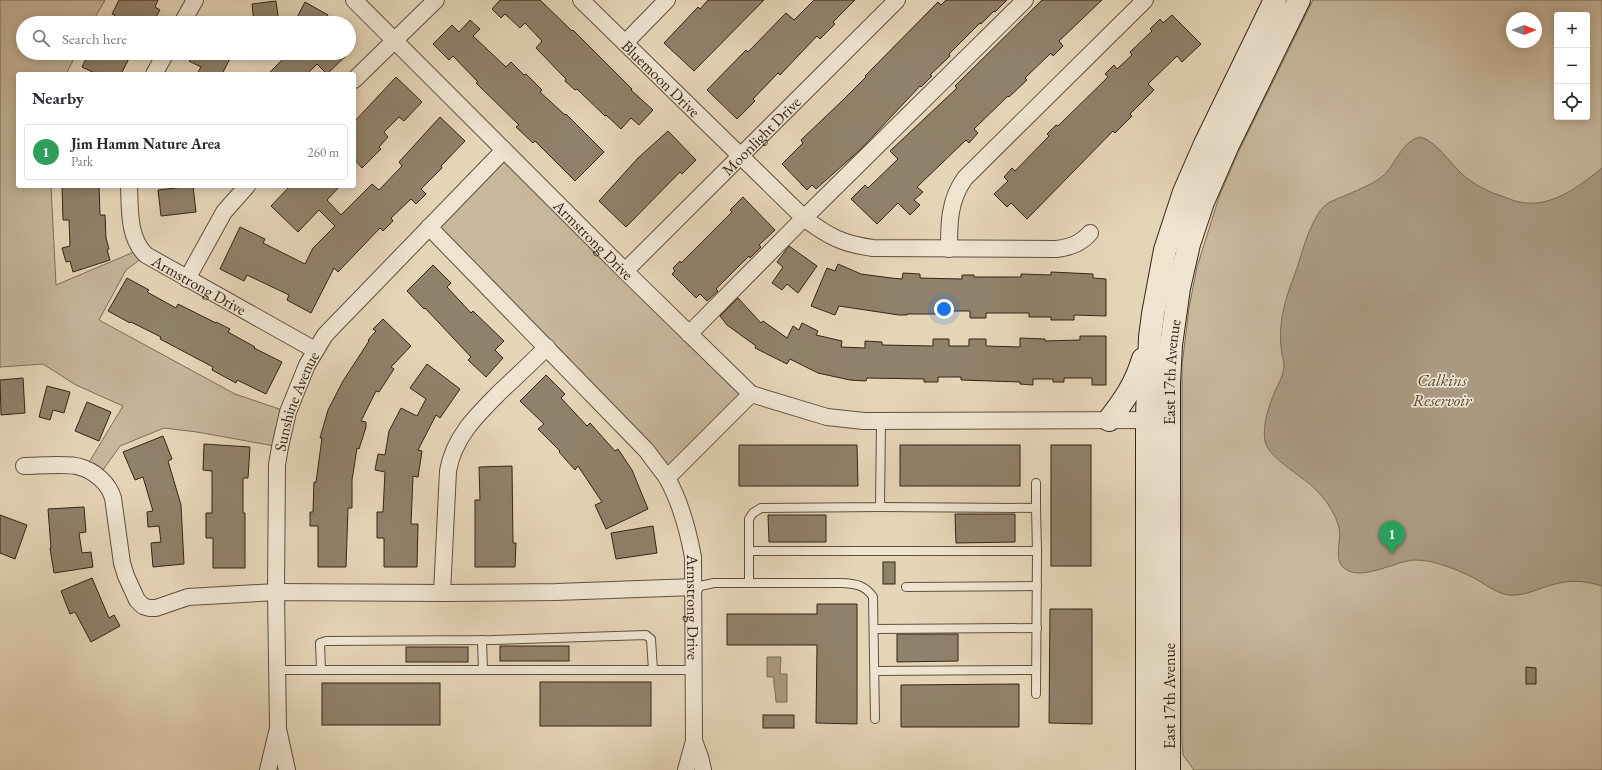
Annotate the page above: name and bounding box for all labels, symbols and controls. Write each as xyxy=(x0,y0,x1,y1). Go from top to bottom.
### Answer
north arrow xyxy=(1506,12,1542,48)
map controls xyxy=(1554,12,1590,120)
button: + xyxy=(1554,12,1590,48)
search box xyxy=(16,16,356,60)
icon: search xyxy=(30,27,52,49)
text: Search here xyxy=(62,29,127,48)
street label: Bluemoon Drive xyxy=(617,35,705,122)
button: − xyxy=(1554,48,1590,84)
button: locate xyxy=(1554,84,1590,120)
text: Nearby xyxy=(32,87,84,109)
street label: Moonlight Drive xyxy=(717,92,806,180)
text: Jim Hamm Nature Area xyxy=(71,134,221,153)
text: 1 xyxy=(43,144,49,161)
text: 260 m xyxy=(308,144,339,161)
text: Park xyxy=(71,153,93,170)
street label: Armstrong Drive xyxy=(548,195,638,285)
street label: Armstrong Drive xyxy=(147,250,250,320)
your location xyxy=(934,299,954,319)
street label: East 17th Avenue xyxy=(1159,318,1186,425)
street label: Sunshine Avenue xyxy=(269,347,324,453)
water label: Calkins Reservoir xyxy=(1412,369,1473,411)
pin: 1 xyxy=(1379,521,1405,554)
street label: Armstrong Drive xyxy=(682,554,704,660)
street label: East 17th Avenue xyxy=(1159,643,1180,749)

